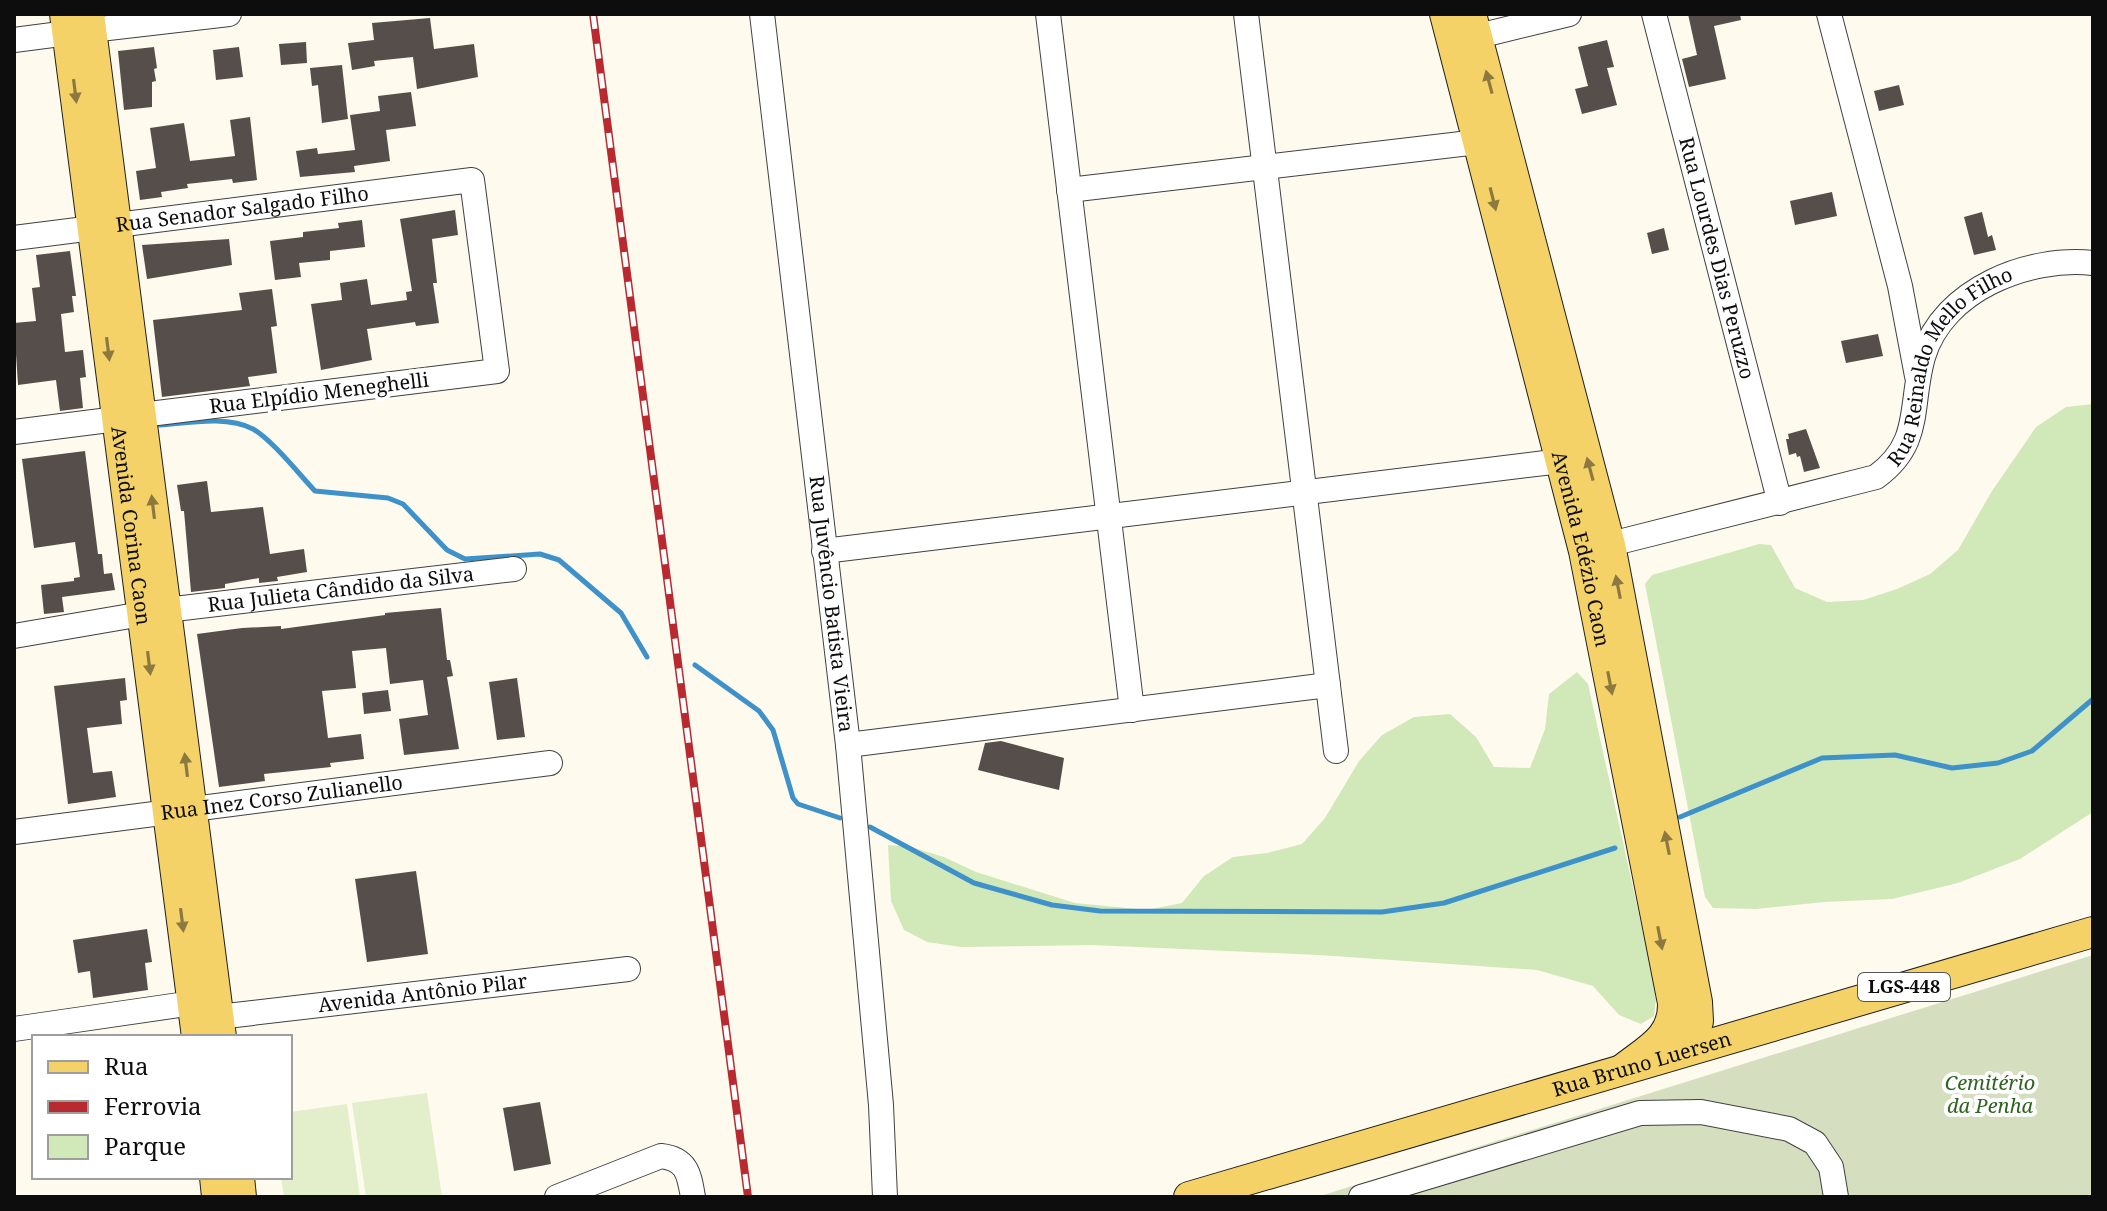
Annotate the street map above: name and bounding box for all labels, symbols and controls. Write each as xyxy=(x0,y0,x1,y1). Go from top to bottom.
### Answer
one-way arrow xyxy=(1483,69,1495,94)
one-way arrow xyxy=(69,79,82,104)
street label: Rua Lourdes Dias Peruzzo xyxy=(1673,134,1762,382)
street label: Rua Senador Salgado Filho xyxy=(114,179,370,238)
one-way arrow xyxy=(1487,186,1499,211)
street label: Rua Reinaldo Mello Filho xyxy=(1881,260,2016,472)
one-way arrow xyxy=(102,337,115,362)
street label: Rua Elpídio Meneghelli xyxy=(208,366,431,419)
street label: Avenida Corina Caon xyxy=(105,425,158,627)
street label: Avenida Edézio Caon xyxy=(1546,448,1617,649)
one-way arrow xyxy=(1583,457,1595,482)
street label: Rua Juvêncio Batista Vieira xyxy=(803,474,860,734)
one-way arrow xyxy=(146,494,159,519)
street label: Rua Julieta Cândido da Silva xyxy=(206,560,476,618)
one-way arrow xyxy=(1611,574,1623,599)
one-way arrow xyxy=(143,651,156,676)
one-way arrow xyxy=(1604,670,1616,695)
one-way arrow xyxy=(179,752,192,777)
street label: Rua Inez Corso Zulianello xyxy=(159,768,404,826)
one-way arrow xyxy=(1660,830,1672,855)
one-way arrow xyxy=(176,908,189,933)
one-way arrow xyxy=(1654,925,1667,950)
street label: Avenida Antônio Pilar xyxy=(317,967,529,1018)
road number: LGS-448 xyxy=(1858,973,1950,1001)
street label: Rua Bruno Luersen xyxy=(1549,1025,1735,1103)
legend xyxy=(32,1035,292,1179)
text: Rua xyxy=(104,1049,149,1082)
park label: Cemitério da Penha xyxy=(1945,1069,2035,1119)
text: Ferrovia xyxy=(104,1089,202,1122)
text: Parque xyxy=(104,1129,186,1162)

